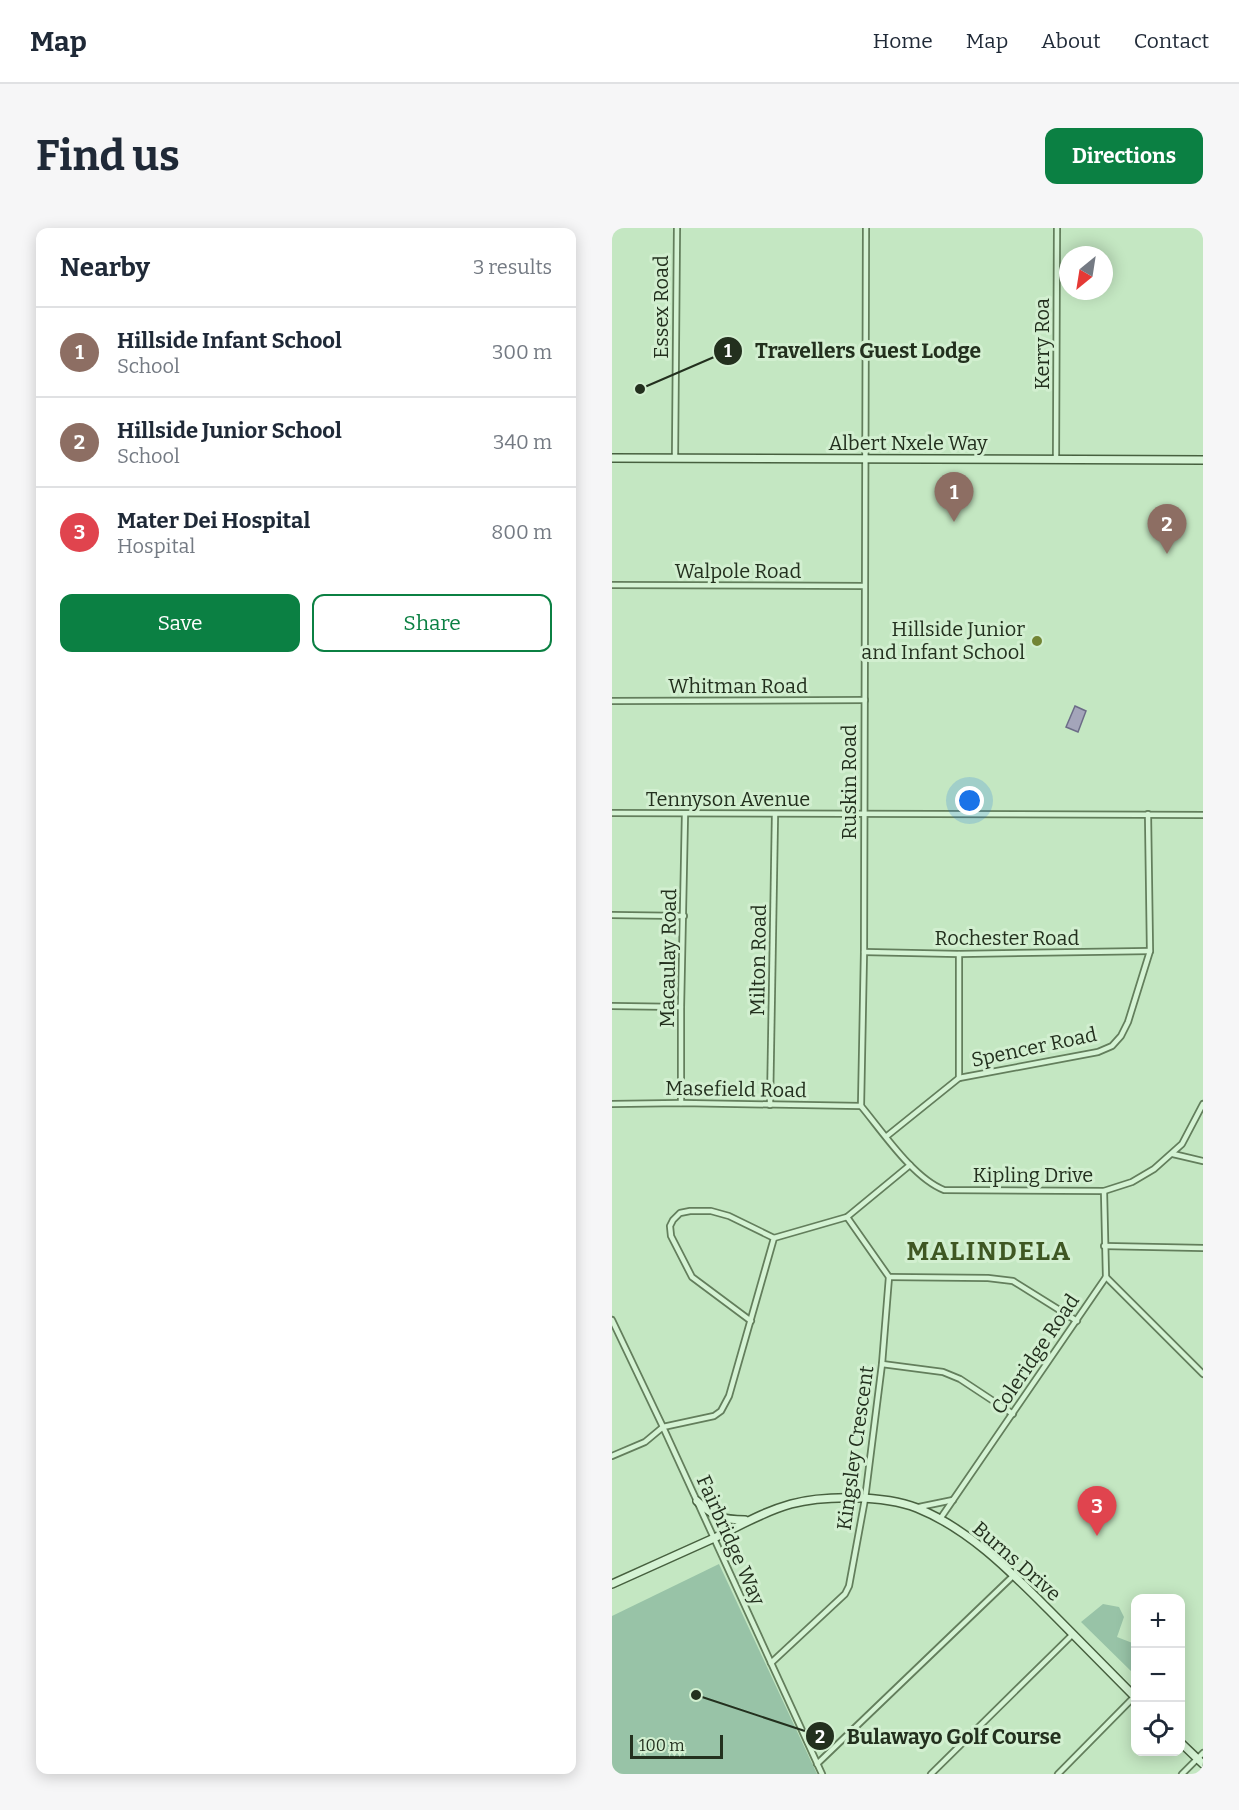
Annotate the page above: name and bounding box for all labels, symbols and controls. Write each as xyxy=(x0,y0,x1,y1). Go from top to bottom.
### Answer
text: Map xyxy=(30,25,87,58)
text: Home xyxy=(873,28,933,54)
text: Map xyxy=(966,28,1008,54)
text: About xyxy=(1041,28,1101,54)
text: Contact xyxy=(1134,28,1209,54)
button: Directions xyxy=(1045,128,1203,184)
text: Find us xyxy=(36,131,180,181)
north arrow xyxy=(1059,246,1113,300)
text: Nearby xyxy=(60,252,150,283)
text: 3 results xyxy=(473,255,552,279)
street label: Essex Road xyxy=(649,255,673,359)
street label: Kerry Roa xyxy=(1030,298,1054,390)
text: Hillside Infant School xyxy=(117,327,342,354)
callout: Travellers Guest Lodge xyxy=(713,331,993,370)
text: Travellers Guest Lodge xyxy=(755,338,981,364)
text: 1 xyxy=(75,340,84,364)
text: 300 m xyxy=(492,340,552,364)
text: 1 xyxy=(724,340,732,362)
text: School xyxy=(117,354,180,378)
text: Hillside Junior School xyxy=(117,417,342,444)
text: 2 xyxy=(74,430,85,454)
text: 340 m xyxy=(493,430,552,454)
street label: Albert Nxele Way xyxy=(828,431,988,455)
text: School xyxy=(117,444,180,468)
pin: 1 xyxy=(934,472,974,522)
pin: 2 xyxy=(1148,504,1186,554)
text: Mater Dei Hospital xyxy=(117,507,310,534)
text: 3 xyxy=(74,520,85,544)
text: 800 m xyxy=(491,520,552,544)
text: Hospital xyxy=(117,534,195,558)
street label: Walpole Road xyxy=(675,559,801,583)
button: Save xyxy=(60,594,300,652)
button: Share xyxy=(312,594,552,652)
place label: Hillside Junior and Infant School xyxy=(861,617,1025,664)
marker: Hillside Junior and Infant School xyxy=(1030,634,1044,648)
street label: Whitman Road xyxy=(668,674,808,698)
street label: Ruskin Road xyxy=(837,724,861,840)
your location xyxy=(955,786,984,815)
street label: Tennyson Avenue xyxy=(646,787,810,811)
street label: Macaulay Road xyxy=(655,888,681,1028)
street label: Milton Road xyxy=(745,904,771,1016)
street label: Rochester Road xyxy=(935,926,1080,950)
street label: Spencer Road xyxy=(969,1022,1099,1072)
street label: Masefield Road xyxy=(665,1076,807,1102)
street label: Kipling Drive xyxy=(973,1163,1093,1187)
district label: MALINDELA xyxy=(907,1236,1071,1267)
street label: Coleridge Road xyxy=(986,1289,1084,1419)
street label: Kingsley Crescent xyxy=(832,1364,878,1532)
street label: Fairbridge Way xyxy=(692,1471,771,1609)
pin: 3 xyxy=(1078,1486,1116,1536)
street label: Burns Drive xyxy=(968,1516,1066,1606)
map controls xyxy=(1131,1594,1185,1756)
button: + xyxy=(1131,1594,1185,1648)
button: − xyxy=(1131,1648,1185,1702)
button: locate xyxy=(1131,1702,1185,1756)
callout: Bulawayo Golf Course xyxy=(805,1717,1074,1756)
text: Bulawayo Golf Course xyxy=(847,1724,1061,1750)
text: 2 xyxy=(815,1726,825,1748)
scale bar xyxy=(630,1732,723,1760)
text: 100 m xyxy=(639,1736,684,1755)

